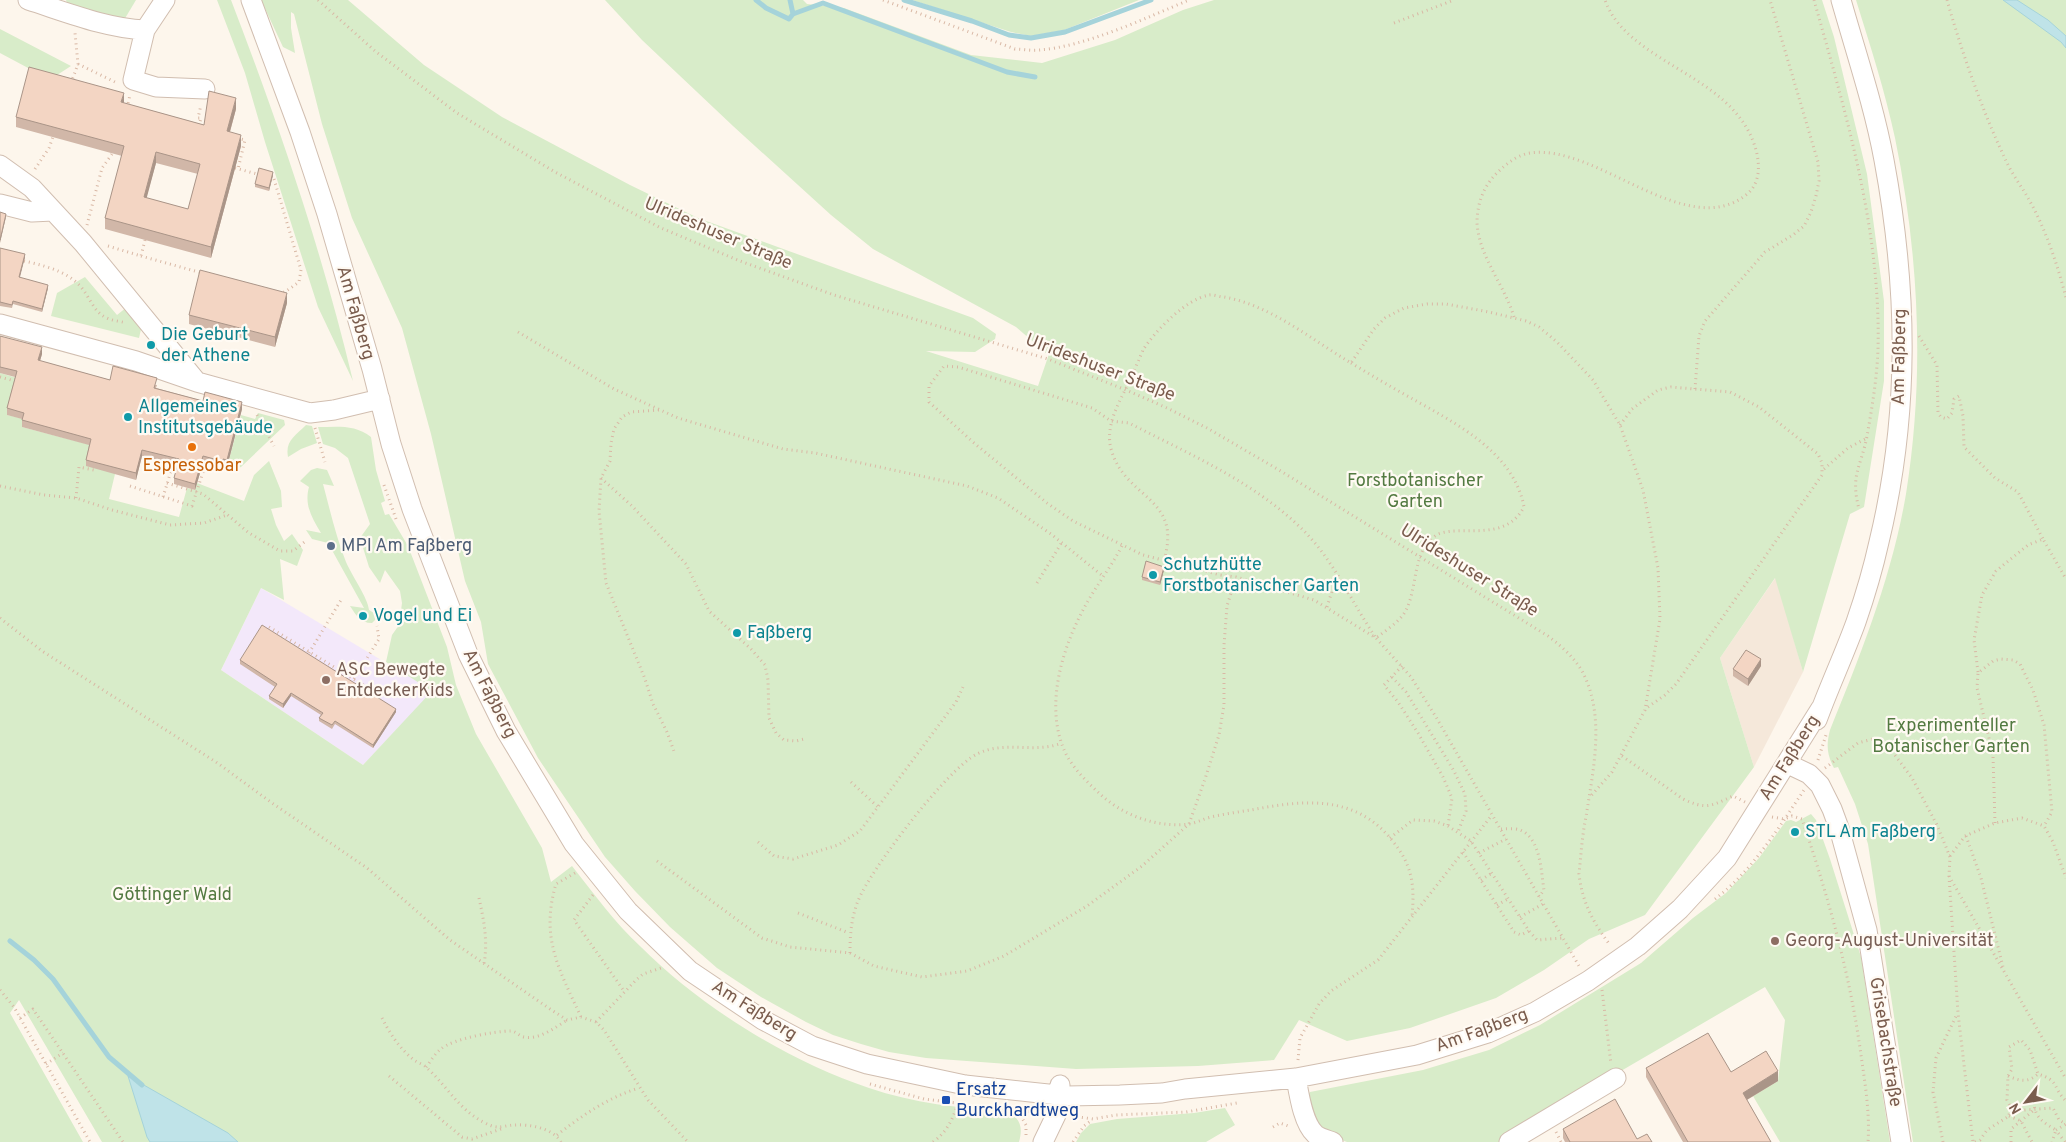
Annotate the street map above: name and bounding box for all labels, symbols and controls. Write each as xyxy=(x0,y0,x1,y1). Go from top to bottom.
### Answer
street label: Ulrideshuser Straße xyxy=(640,192,796,276)
street label: Am Faßberg xyxy=(331,263,379,363)
street label: Am Faßberg xyxy=(1888,308,1912,406)
place label: Die Geburt der Athene xyxy=(161,324,250,368)
street label: Ulrideshuser Straße xyxy=(1022,329,1178,407)
marker: Die Geburt der Athene xyxy=(145,339,157,351)
place label: Allgemeines Institutsgebäude xyxy=(138,396,273,440)
marker: Allgemeines Institutsgebäude xyxy=(122,411,134,423)
marker: Espressobar xyxy=(186,441,198,453)
place label: Espressobar xyxy=(143,455,241,478)
park label: Forstbotanischer Garten xyxy=(1347,470,1483,514)
street label: Ulrideshuser Straße xyxy=(1396,519,1542,623)
place label: MPI Am Faßberg xyxy=(341,535,472,558)
marker: MPI Am Faßberg xyxy=(325,540,337,552)
place label: Schutzhütte Forstbotanischer Garten xyxy=(1163,554,1359,598)
marker: Schutzhütte Forstbotanischer Garten xyxy=(1147,569,1159,581)
place label: Vogel und Ei xyxy=(373,605,472,628)
marker: Vogel und Ei xyxy=(357,610,369,622)
place label: Faßberg xyxy=(747,622,812,645)
marker: Faßberg xyxy=(731,627,743,639)
street label: Am Faßberg xyxy=(457,646,521,742)
place label: ASC Bewegte EntdeckerKids xyxy=(336,659,453,703)
marker: ASC Bewegte EntdeckerKids xyxy=(320,674,332,686)
street label: Am Faßberg xyxy=(1755,711,1825,805)
park label: Experimenteller Botanischer Garten xyxy=(1872,715,2030,759)
place label: STL Am Faßberg xyxy=(1805,821,1936,844)
marker: STL Am Faßberg xyxy=(1789,826,1801,838)
park label: Göttinger Wald xyxy=(112,884,232,907)
place label: Georg-August-Universität xyxy=(1785,930,1994,953)
marker: Georg-August-Universität xyxy=(1769,935,1781,947)
street label: Grisebachstraße xyxy=(1863,975,1907,1109)
street label: Am Faßberg xyxy=(707,976,801,1046)
street label: Am Faßberg xyxy=(1433,1004,1531,1058)
north arrow xyxy=(2001,1077,2051,1127)
place label: Ersatz Burckhardtweg xyxy=(956,1079,1079,1123)
marker: Ersatz Burckhardtweg xyxy=(940,1094,952,1106)
text: N xyxy=(2006,1099,2026,1117)

